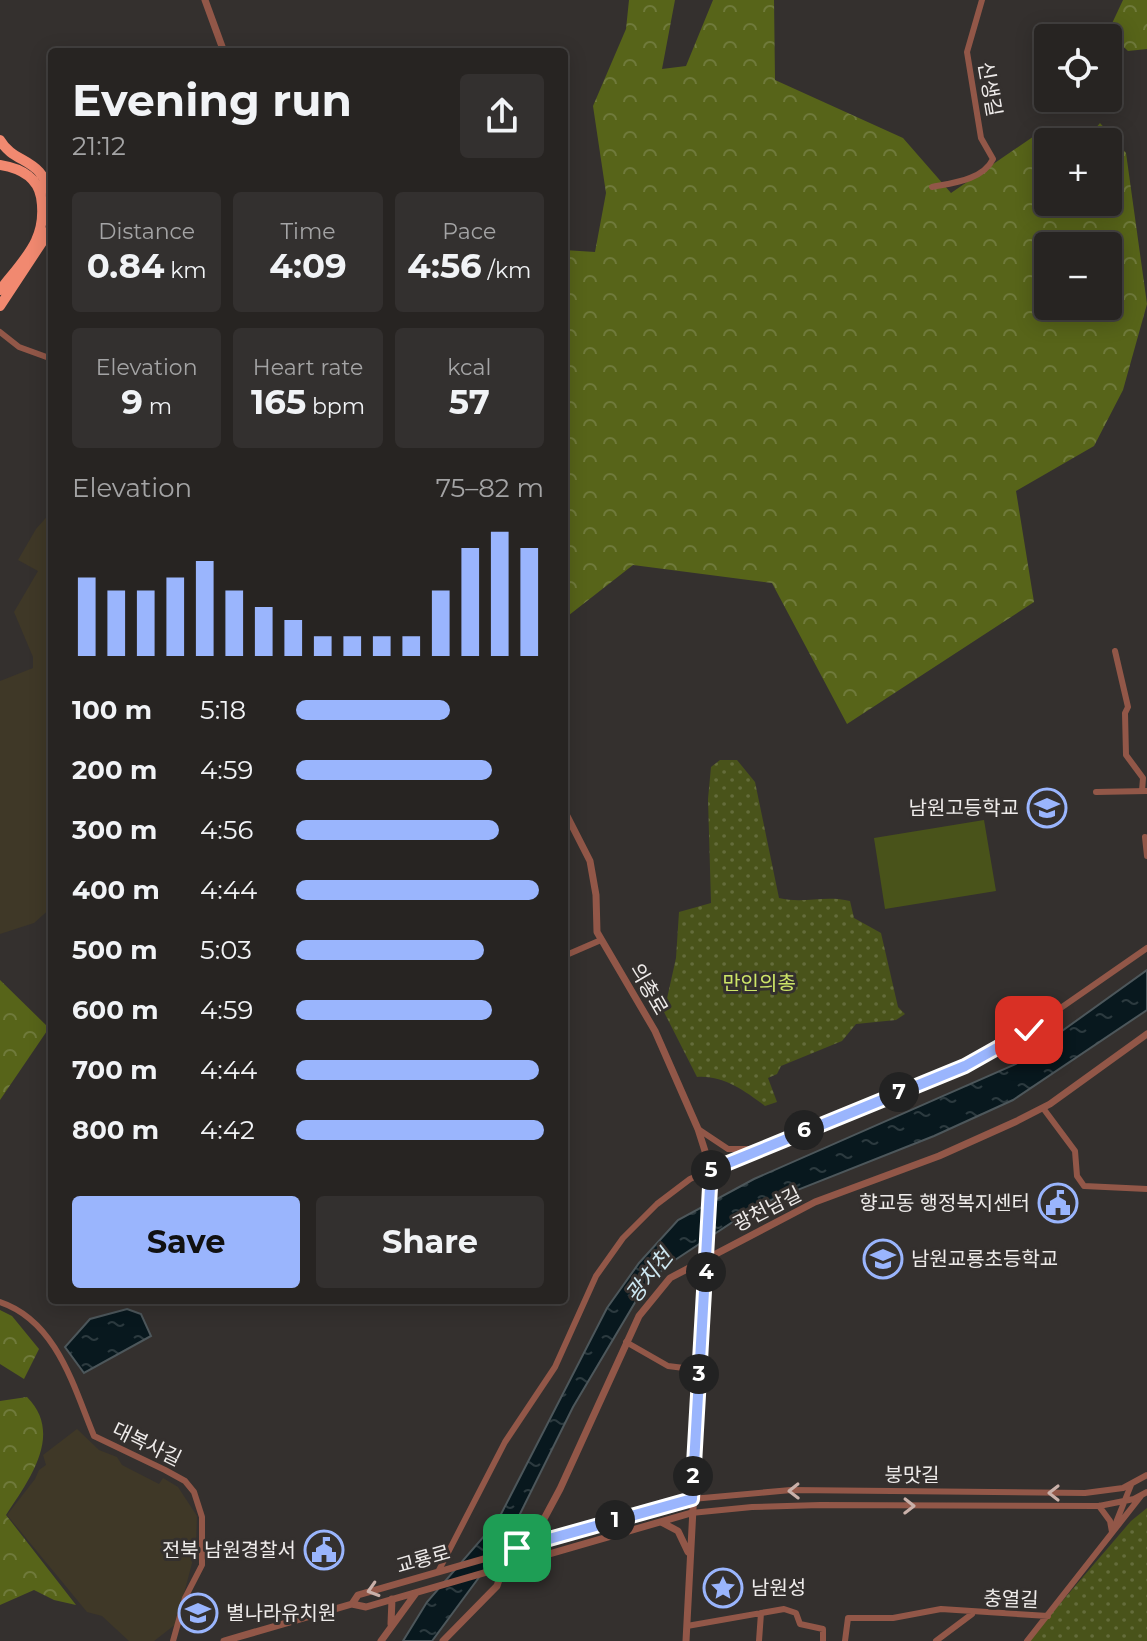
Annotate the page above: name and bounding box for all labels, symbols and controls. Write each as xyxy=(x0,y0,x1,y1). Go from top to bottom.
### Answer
map controls xyxy=(1034,24,1122,320)
button: locate xyxy=(1034,24,1122,112)
street label: 신생길 xyxy=(973,60,1007,118)
text: Evening run xyxy=(72,73,352,127)
button: share xyxy=(460,74,544,158)
button: + xyxy=(1034,128,1122,216)
text: 21:12 xyxy=(72,130,126,162)
text: Distance xyxy=(98,218,195,245)
text: Time xyxy=(280,218,336,245)
text: Pace xyxy=(442,218,496,245)
button: − xyxy=(1034,232,1122,320)
text: 0.84 xyxy=(87,245,165,287)
text: 4:09 xyxy=(269,245,347,287)
text: 4:56 xyxy=(407,245,482,287)
text: km xyxy=(165,257,207,284)
text: /km xyxy=(482,257,531,284)
text: Elevation xyxy=(96,354,198,381)
text: Heart rate xyxy=(253,354,363,381)
text: kcal xyxy=(447,354,491,381)
text: 9 xyxy=(121,381,143,423)
text: 165 xyxy=(251,381,306,423)
text: 57 xyxy=(449,381,490,423)
text: m xyxy=(143,393,172,420)
text: bpm xyxy=(306,393,365,420)
text: Elevation xyxy=(72,472,192,504)
text: 75–82 m xyxy=(436,472,544,504)
text: 100 m xyxy=(72,694,152,726)
text: 5:18 xyxy=(200,694,246,726)
text: 200 m xyxy=(72,754,157,786)
text: 4:59 xyxy=(200,754,253,786)
school or university icon: 남원고등학교 xyxy=(1026,787,1068,829)
place label: 남원고등학교 xyxy=(909,796,1019,820)
text: 300 m xyxy=(72,814,157,846)
text: 4:56 xyxy=(200,814,253,846)
text: 400 m xyxy=(72,874,160,906)
text: 4:44 xyxy=(200,874,257,906)
text: 500 m xyxy=(72,934,157,966)
text: 5:03 xyxy=(200,934,252,966)
street label: 의총로 xyxy=(625,959,673,1019)
park label: 만인의총 xyxy=(722,971,796,995)
text: 600 m xyxy=(72,994,159,1026)
text: 4:59 xyxy=(200,994,253,1026)
pin xyxy=(995,996,1063,1064)
icon: check xyxy=(1007,1008,1051,1052)
text: 700 m xyxy=(72,1054,158,1086)
text: 4:44 xyxy=(200,1054,257,1086)
pin: 7 xyxy=(879,1072,919,1112)
text: 7 xyxy=(892,1078,906,1105)
pin: 6 xyxy=(784,1110,824,1150)
text: 800 m xyxy=(72,1114,159,1146)
text: 4:42 xyxy=(200,1114,255,1146)
text: 6 xyxy=(797,1116,811,1143)
pin: 5 xyxy=(691,1150,731,1190)
text: 5 xyxy=(704,1156,718,1183)
street label: 광천남길 xyxy=(729,1182,805,1236)
public building icon: 향교동 행정복지센터 xyxy=(1037,1182,1079,1224)
place label: 향교동 행정복지센터 xyxy=(859,1191,1030,1215)
button: Save xyxy=(72,1196,300,1288)
button: Share xyxy=(316,1196,544,1288)
school or university icon: 남원교룡초등학교 xyxy=(862,1238,904,1280)
water label: 광치천 xyxy=(620,1242,680,1308)
place label: 남원교룡초등학교 xyxy=(911,1247,1058,1271)
pin: 4 xyxy=(686,1252,726,1292)
text: 4 xyxy=(698,1258,714,1285)
pin: 3 xyxy=(679,1354,719,1394)
text: 3 xyxy=(692,1360,706,1387)
street label: 대복사길 xyxy=(109,1417,185,1471)
pin: 2 xyxy=(673,1456,713,1496)
text: 2 xyxy=(687,1462,699,1489)
street label: 붕맛길 xyxy=(884,1463,940,1487)
one-way arrow xyxy=(787,1482,800,1500)
one-way arrow xyxy=(1047,1484,1060,1501)
one-way arrow xyxy=(903,1497,916,1515)
pin: 1 xyxy=(595,1500,635,1540)
text: 1 xyxy=(611,1506,619,1533)
pin xyxy=(483,1514,551,1582)
icon: arrive xyxy=(495,1526,539,1570)
public building icon: 전북 남원경찰서 xyxy=(303,1529,345,1571)
place label: 전북 남원경찰서 xyxy=(162,1538,296,1562)
street label: 교룡로 xyxy=(393,1540,453,1578)
place icon: 남원성 xyxy=(702,1567,744,1609)
place label: 남원성 xyxy=(751,1576,806,1600)
one-way arrow xyxy=(367,1581,380,1597)
street label: 충열길 xyxy=(983,1586,1039,1612)
school or university icon: 별나라유치원 xyxy=(177,1592,219,1634)
place label: 별나라유치원 xyxy=(226,1601,336,1625)

